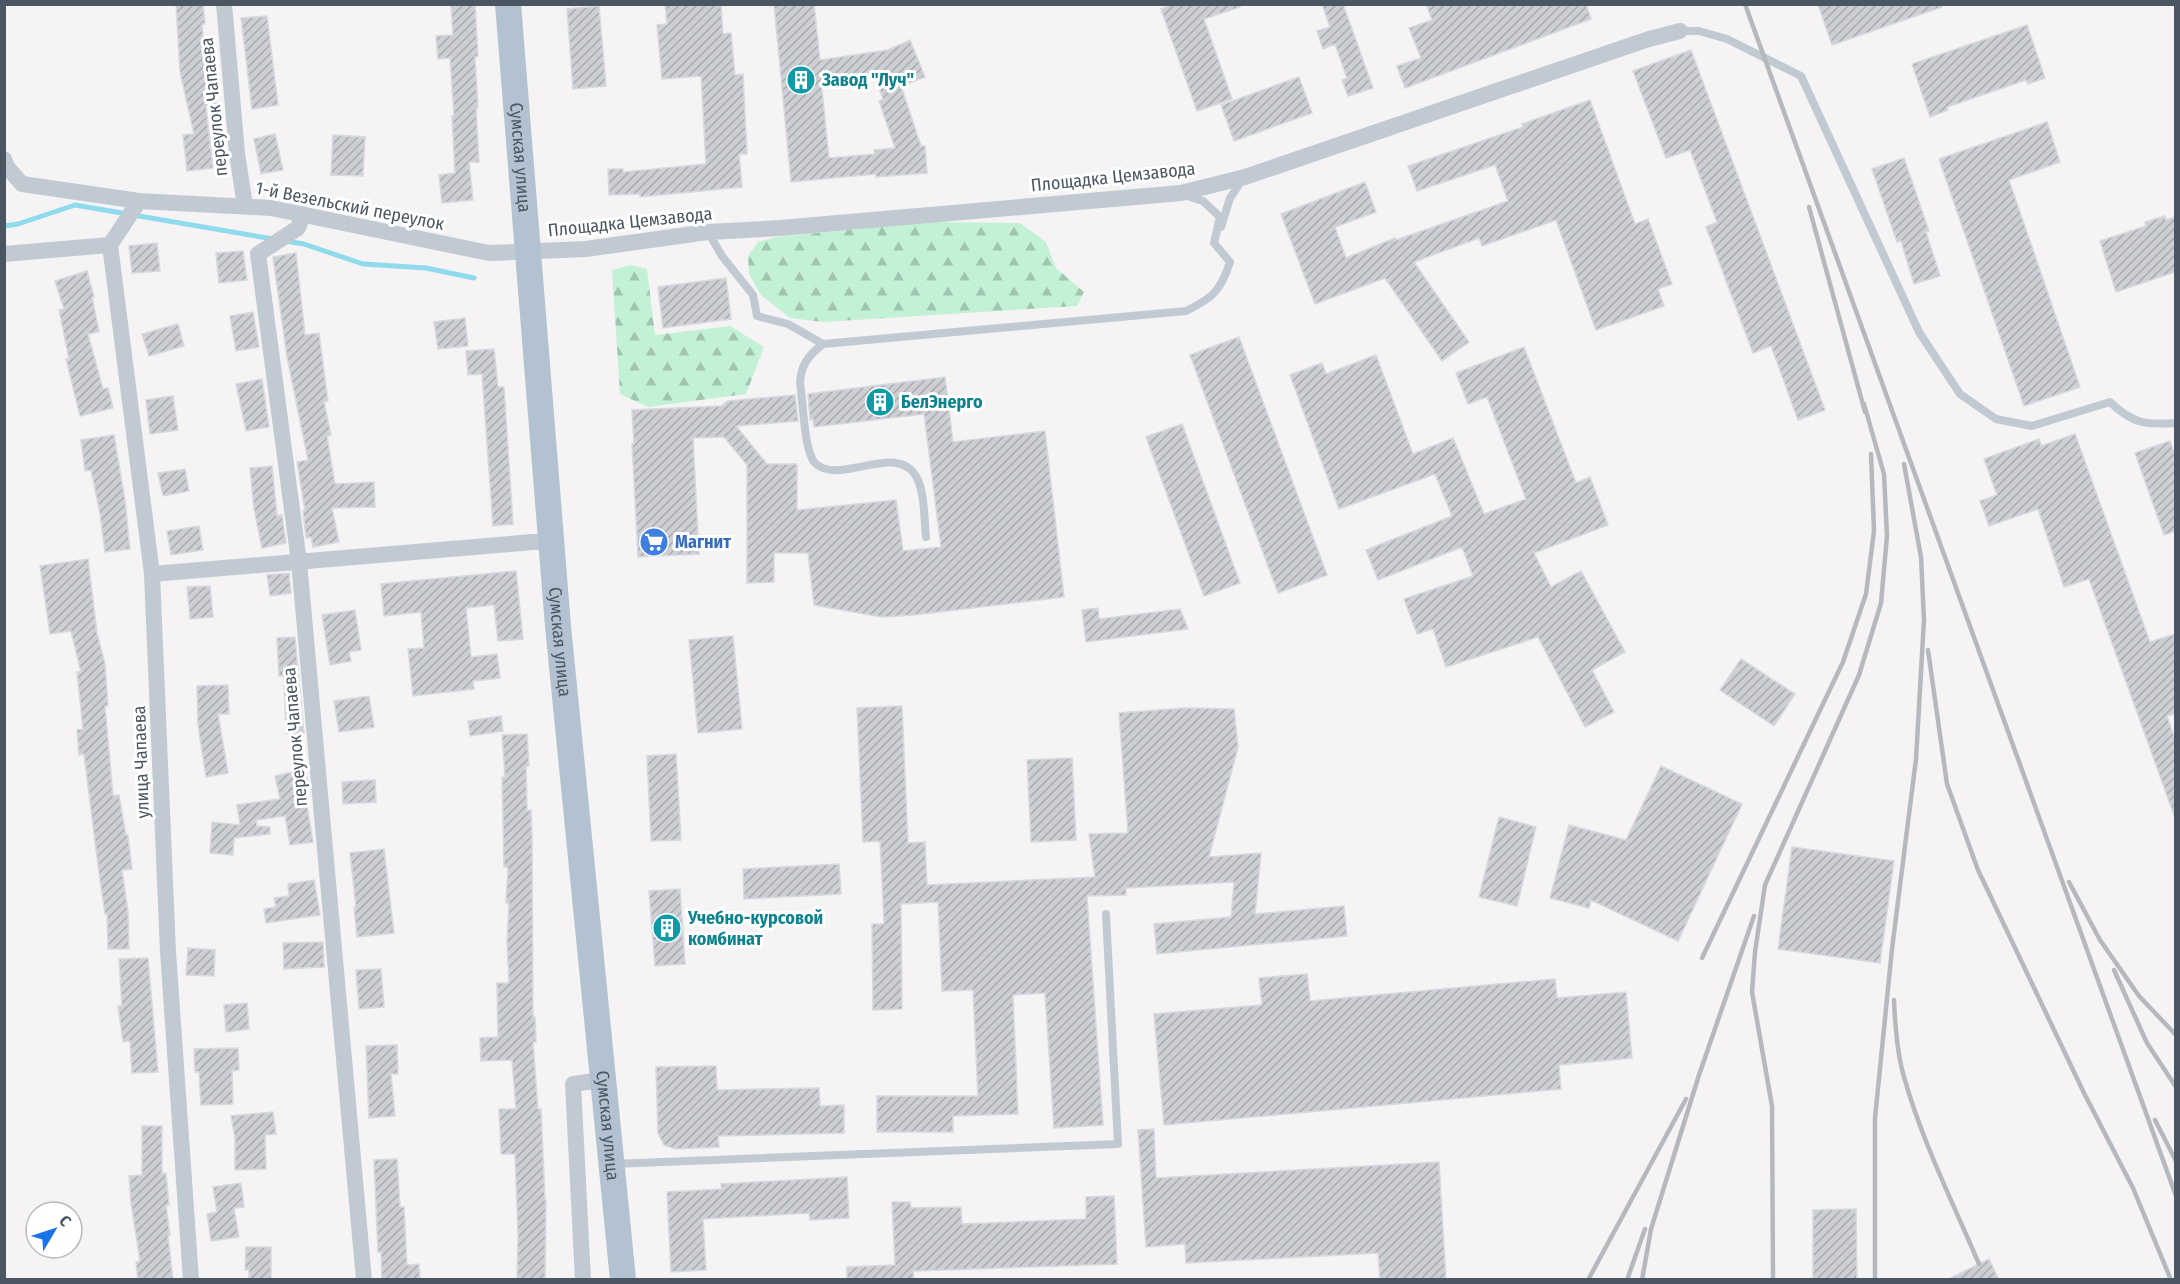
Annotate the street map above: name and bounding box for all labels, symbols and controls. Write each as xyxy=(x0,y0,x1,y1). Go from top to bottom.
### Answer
street label: переулок Чапаева xyxy=(196,36,232,178)
building icon: Завод "Луч" xyxy=(785,64,817,96)
place label: Завод "Луч" xyxy=(821,69,914,91)
street label: Сумская улица xyxy=(505,102,536,213)
street label: Площадка Цемзавода xyxy=(1030,157,1196,197)
street label: 1-й Везельский переулок xyxy=(254,177,447,235)
street label: Площадка Цемзавода xyxy=(547,202,713,242)
building icon: БелЭнерго xyxy=(864,386,896,418)
place label: БелЭнерго xyxy=(901,391,983,413)
supermarket icon: Магнит xyxy=(638,526,670,558)
place label: Магнит xyxy=(675,531,731,553)
street label: Сумская улица xyxy=(544,586,576,698)
street label: переулок Чапаева xyxy=(278,666,312,808)
street label: улица Чапаева xyxy=(128,705,154,819)
place label: Учебно-курсовой комбинат xyxy=(687,907,823,950)
building icon: Учебно-курсовой комбинат xyxy=(651,912,683,944)
street label: Сумская улица xyxy=(591,1070,624,1182)
north arrow xyxy=(24,1200,84,1260)
text: С xyxy=(55,1212,76,1231)

